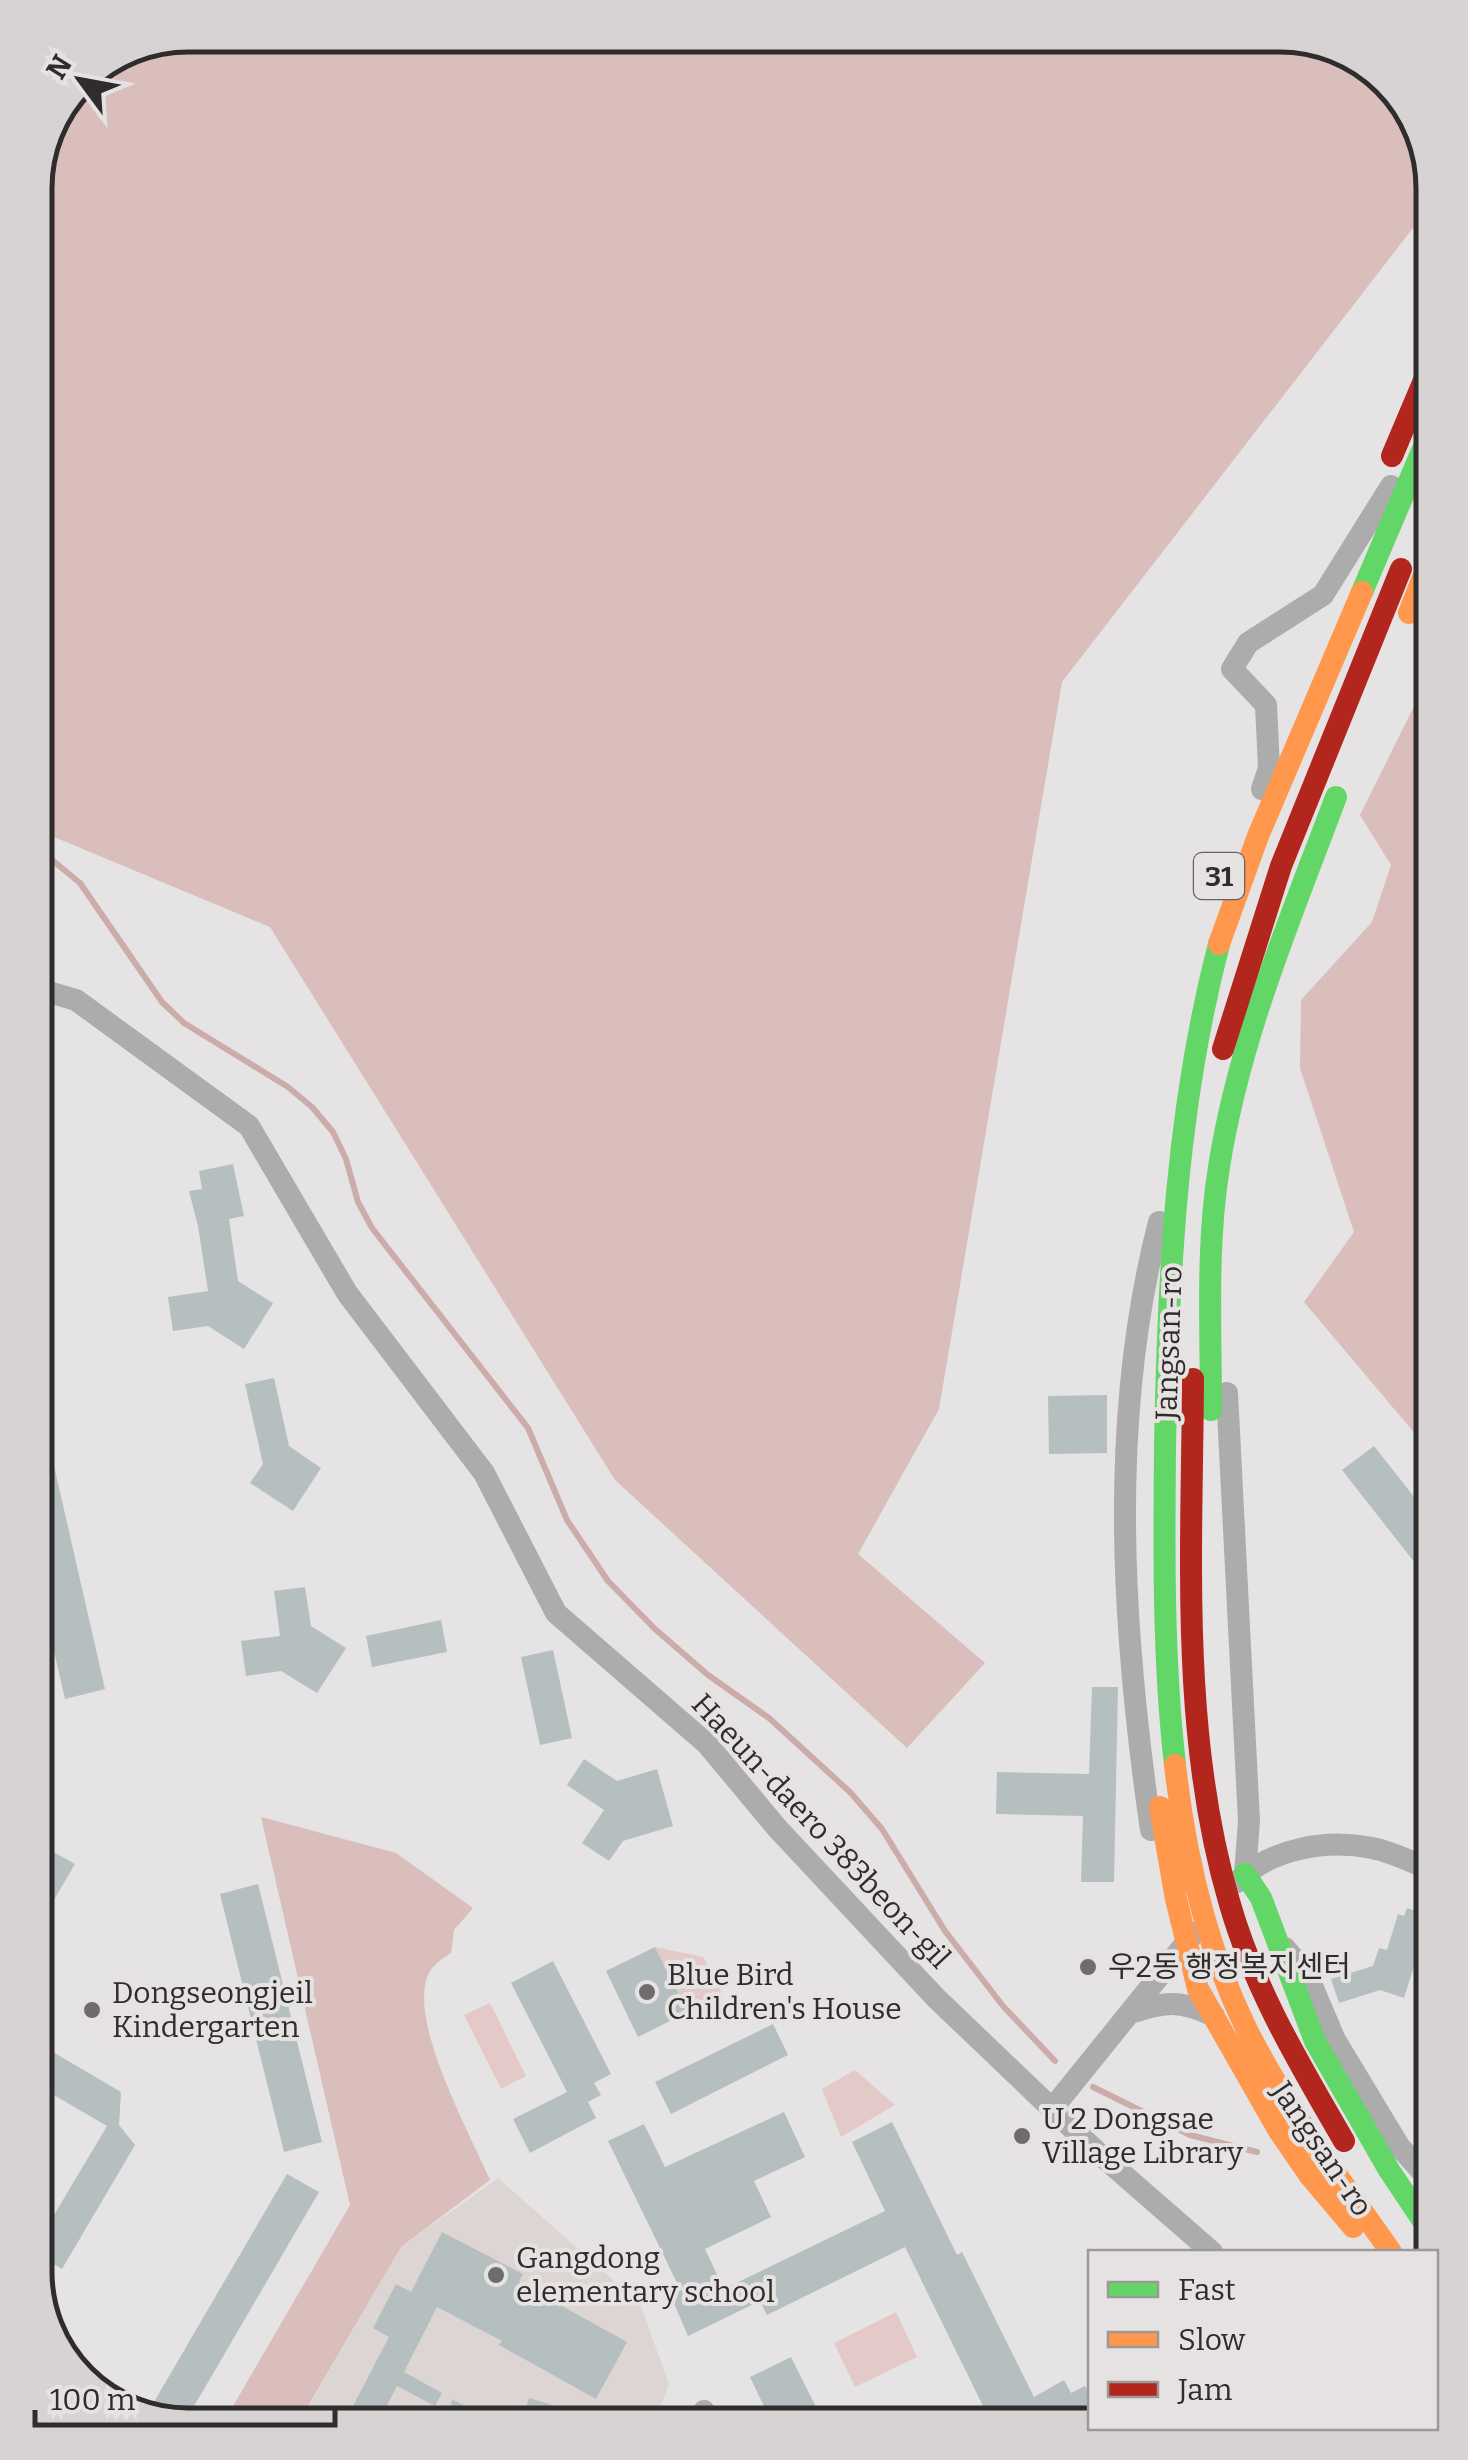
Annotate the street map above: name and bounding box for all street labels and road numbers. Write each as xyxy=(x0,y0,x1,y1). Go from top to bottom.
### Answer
road number: 31 xyxy=(1194,853,1244,899)
street label: Jangsan-ro xyxy=(1148,1265,1190,1422)
street label: Haeun-daero 383beon-gil xyxy=(684,1686,958,1976)
street label: Jangsan-ro xyxy=(1263,2074,1380,2223)

